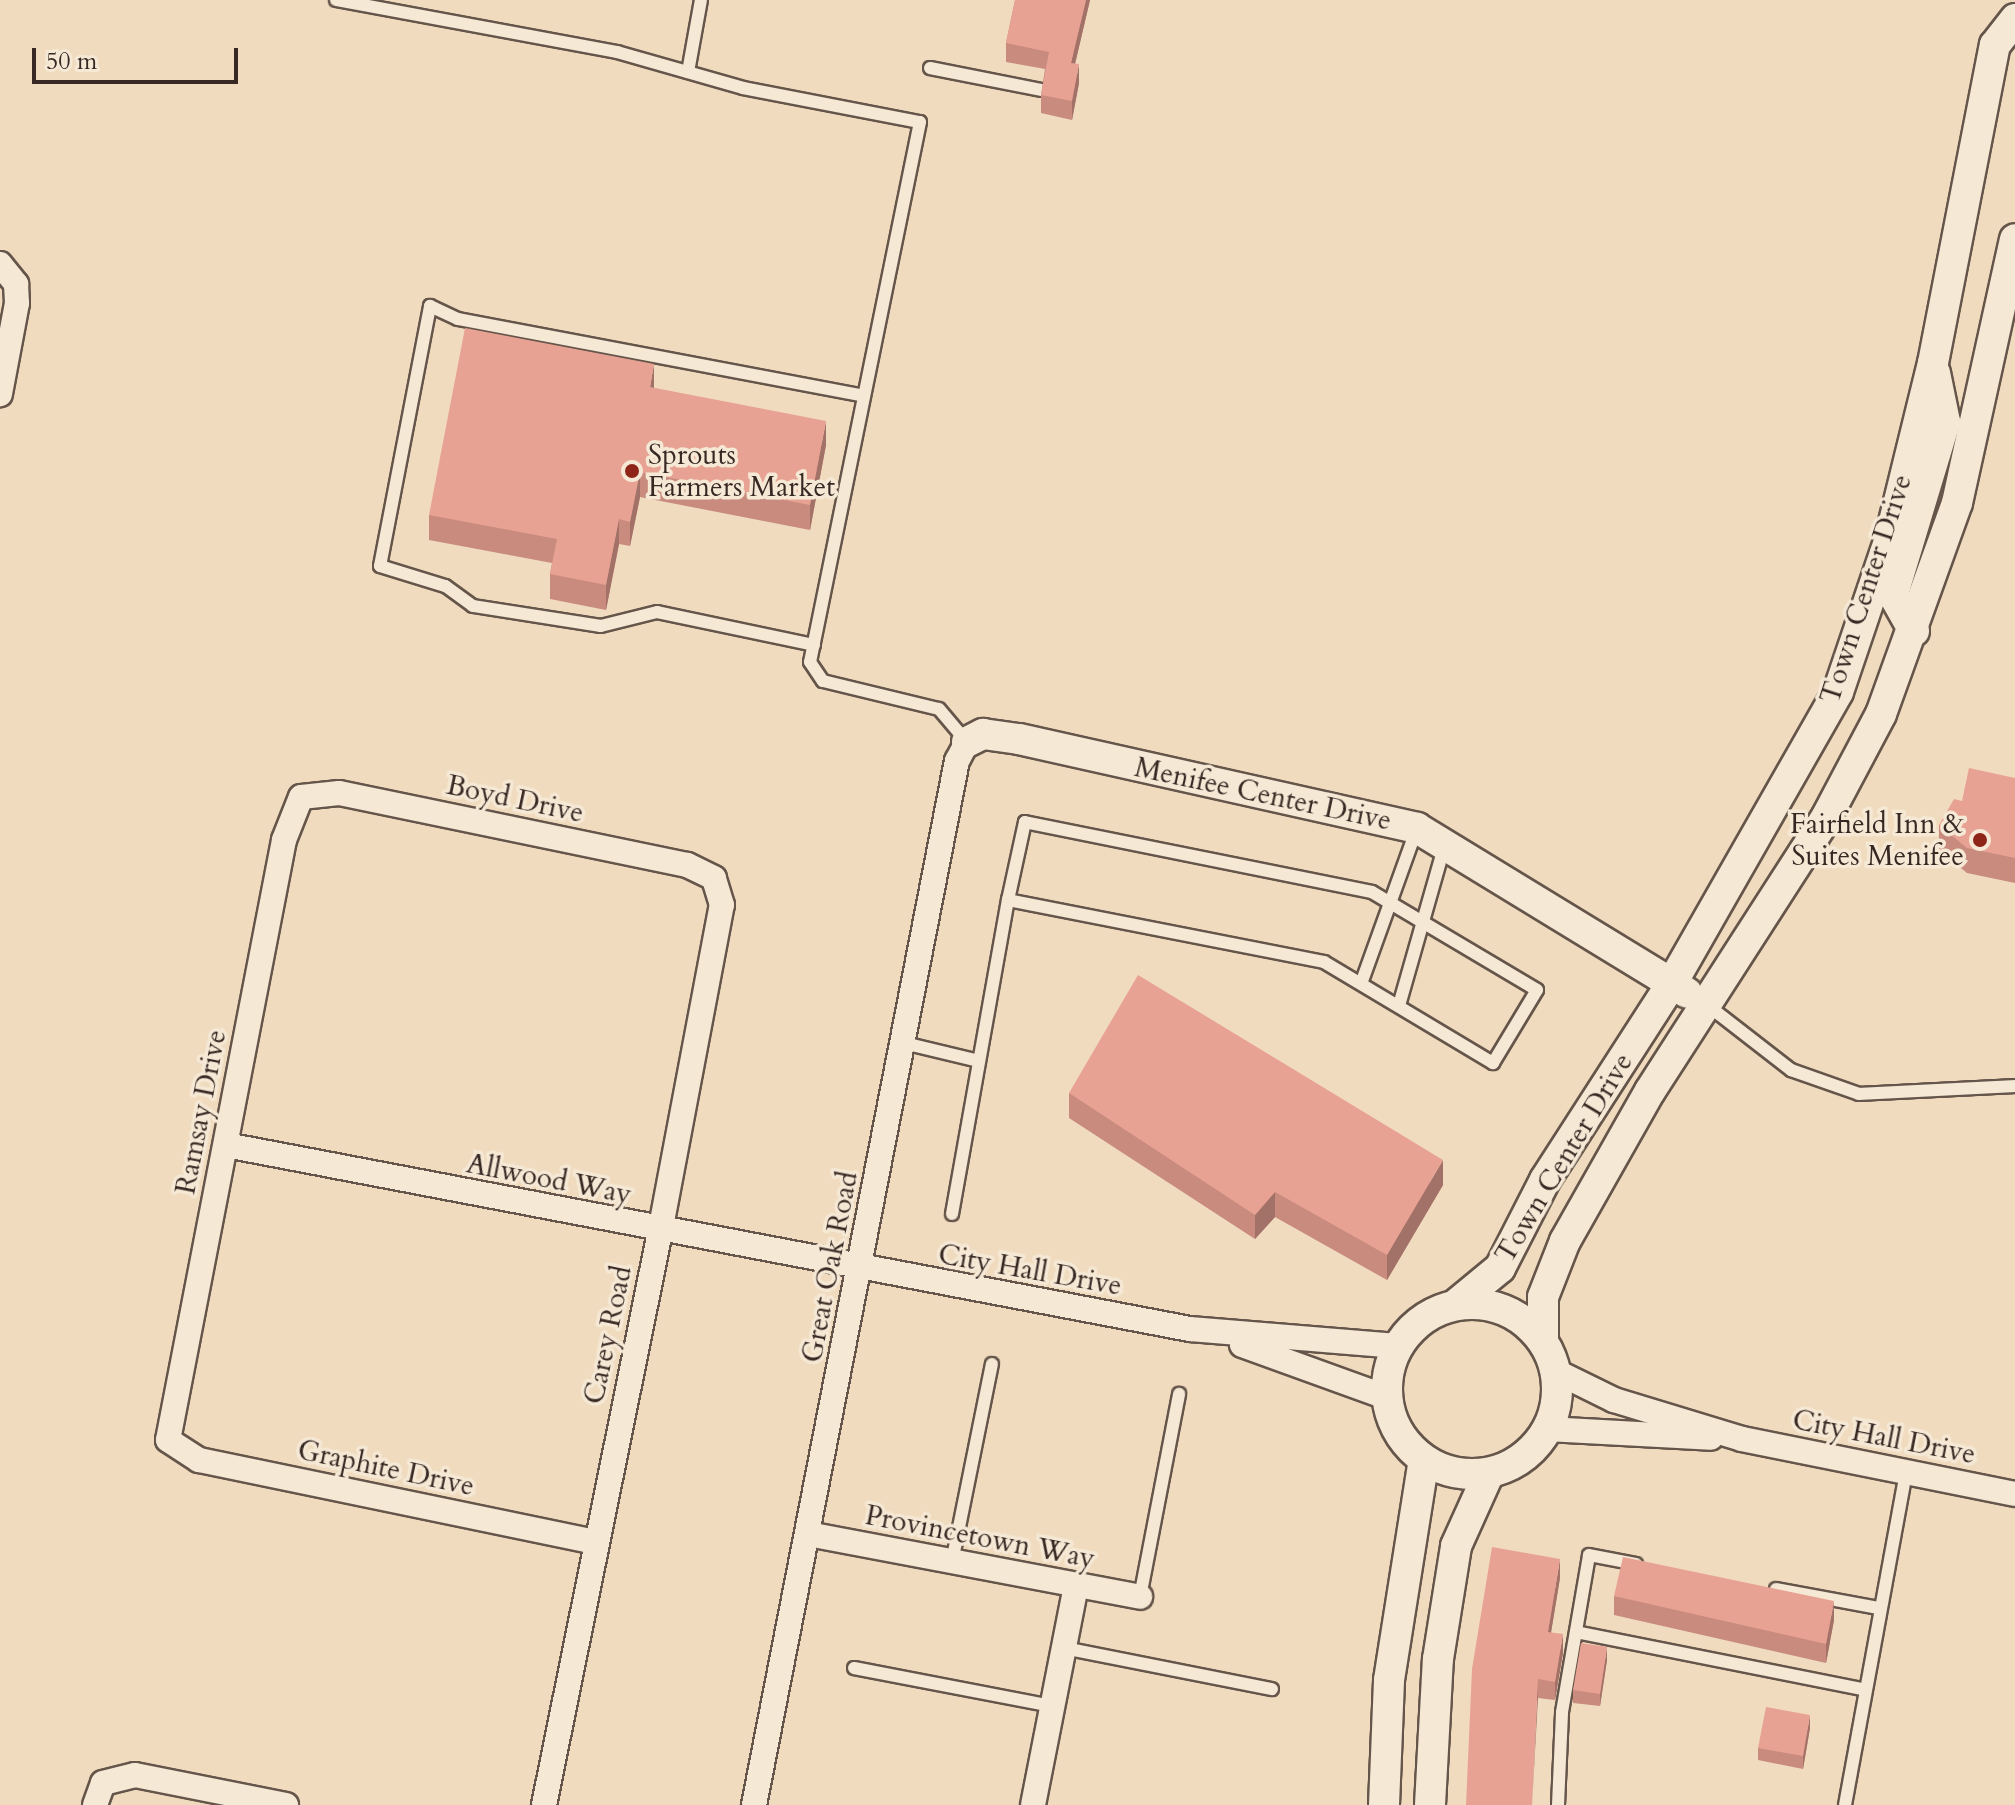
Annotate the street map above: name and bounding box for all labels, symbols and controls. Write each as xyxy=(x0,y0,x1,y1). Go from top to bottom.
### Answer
scale bar xyxy=(36,32,242,82)
text: 50 m xyxy=(46,45,97,78)
place label: Sprouts Farmers Market xyxy=(648,438,835,504)
marker: Sprouts Farmers Market xyxy=(623,462,641,480)
street label: Town Center Drive xyxy=(1813,470,1919,708)
street label: Menifee Center Drive xyxy=(1132,750,1394,838)
street label: Boyd Drive xyxy=(443,768,587,830)
place label: Fairfield Inn & Suites Menifee xyxy=(1790,807,1964,873)
marker: Fairfield Inn & Suites Menifee xyxy=(1971,831,1989,849)
street label: Ramsay Drive xyxy=(169,1027,233,1197)
street label: Town Center Drive xyxy=(1488,1047,1640,1269)
street label: Allwood Way xyxy=(464,1147,634,1211)
street label: Great Oak Road xyxy=(795,1169,865,1365)
street label: City Hall Drive xyxy=(936,1237,1124,1303)
street label: Carey Road xyxy=(577,1263,639,1407)
street label: City Hall Drive xyxy=(1790,1403,1978,1471)
street label: Graphite Drive xyxy=(295,1433,477,1503)
street label: Provincetown Way xyxy=(862,1498,1098,1576)

